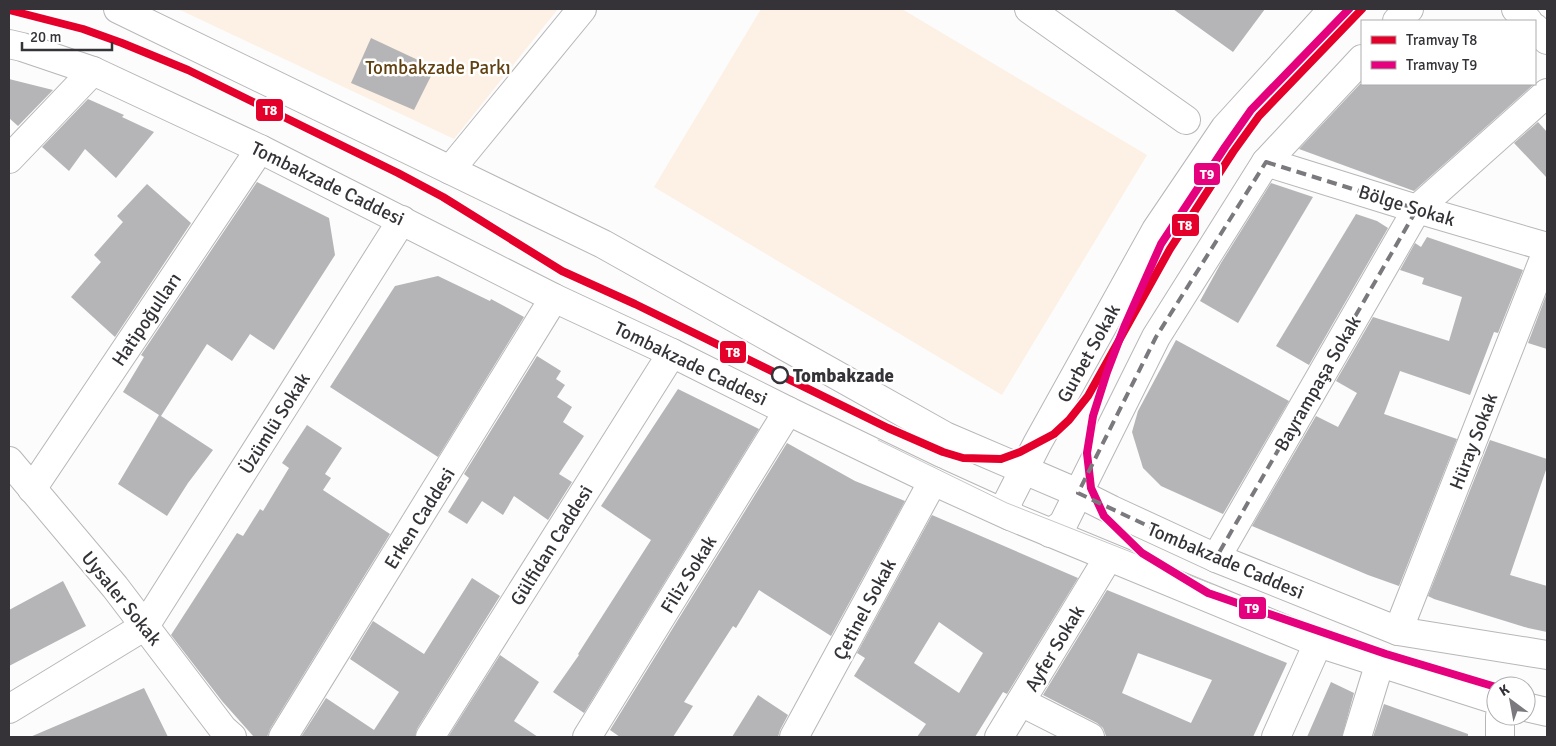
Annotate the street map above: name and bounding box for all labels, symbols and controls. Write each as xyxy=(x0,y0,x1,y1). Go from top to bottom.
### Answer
scale bar xyxy=(22,20,112,52)
legend xyxy=(1361,20,1536,85)
text: 20 m xyxy=(30,28,61,46)
text: Tramvay T8 xyxy=(1406,31,1477,49)
park label: Tombakzade Parkı xyxy=(365,56,511,80)
text: Tramvay T9 xyxy=(1406,56,1477,74)
line badge: T8 xyxy=(255,98,284,122)
text: T8 xyxy=(263,102,278,119)
street label: Tombakzade Caddesi xyxy=(247,136,408,231)
line badge: T9 xyxy=(1193,162,1221,186)
text: T9 xyxy=(1200,166,1215,183)
street label: Bölge Sokak xyxy=(1356,180,1458,232)
line badge: T8 xyxy=(1171,213,1200,237)
text: T8 xyxy=(1178,217,1193,234)
street label: Hatipoğulları xyxy=(107,268,187,371)
street label: Gurbet Sokak xyxy=(1052,300,1126,407)
street label: Bayrampaşa Sokak xyxy=(1269,311,1367,455)
street label: Tombakzade Caddesi xyxy=(610,316,771,411)
line badge: T8 xyxy=(719,340,747,364)
text: T8 xyxy=(726,344,741,361)
place label: Tombakzade xyxy=(793,364,894,388)
marker: Tombakzade xyxy=(771,366,789,384)
street label: Üzümlü Sokak xyxy=(234,368,316,479)
street label: Hüray Sokak xyxy=(1445,389,1504,493)
street label: Erken Caddesi xyxy=(379,463,460,574)
street label: Gülfidan Caddesi xyxy=(505,481,598,610)
street label: Tombakzade Caddesi xyxy=(1144,517,1308,605)
street label: Filiz Sokak xyxy=(655,531,722,618)
street label: Uysaler Sokak xyxy=(76,546,167,651)
street label: Çetinel Sokak xyxy=(828,554,902,664)
line badge: T9 xyxy=(1238,596,1267,620)
text: T9 xyxy=(1245,600,1260,617)
street label: Ayfer Sokak xyxy=(1020,601,1090,696)
north arrow xyxy=(1486,676,1536,726)
text: K xyxy=(1496,681,1513,700)

